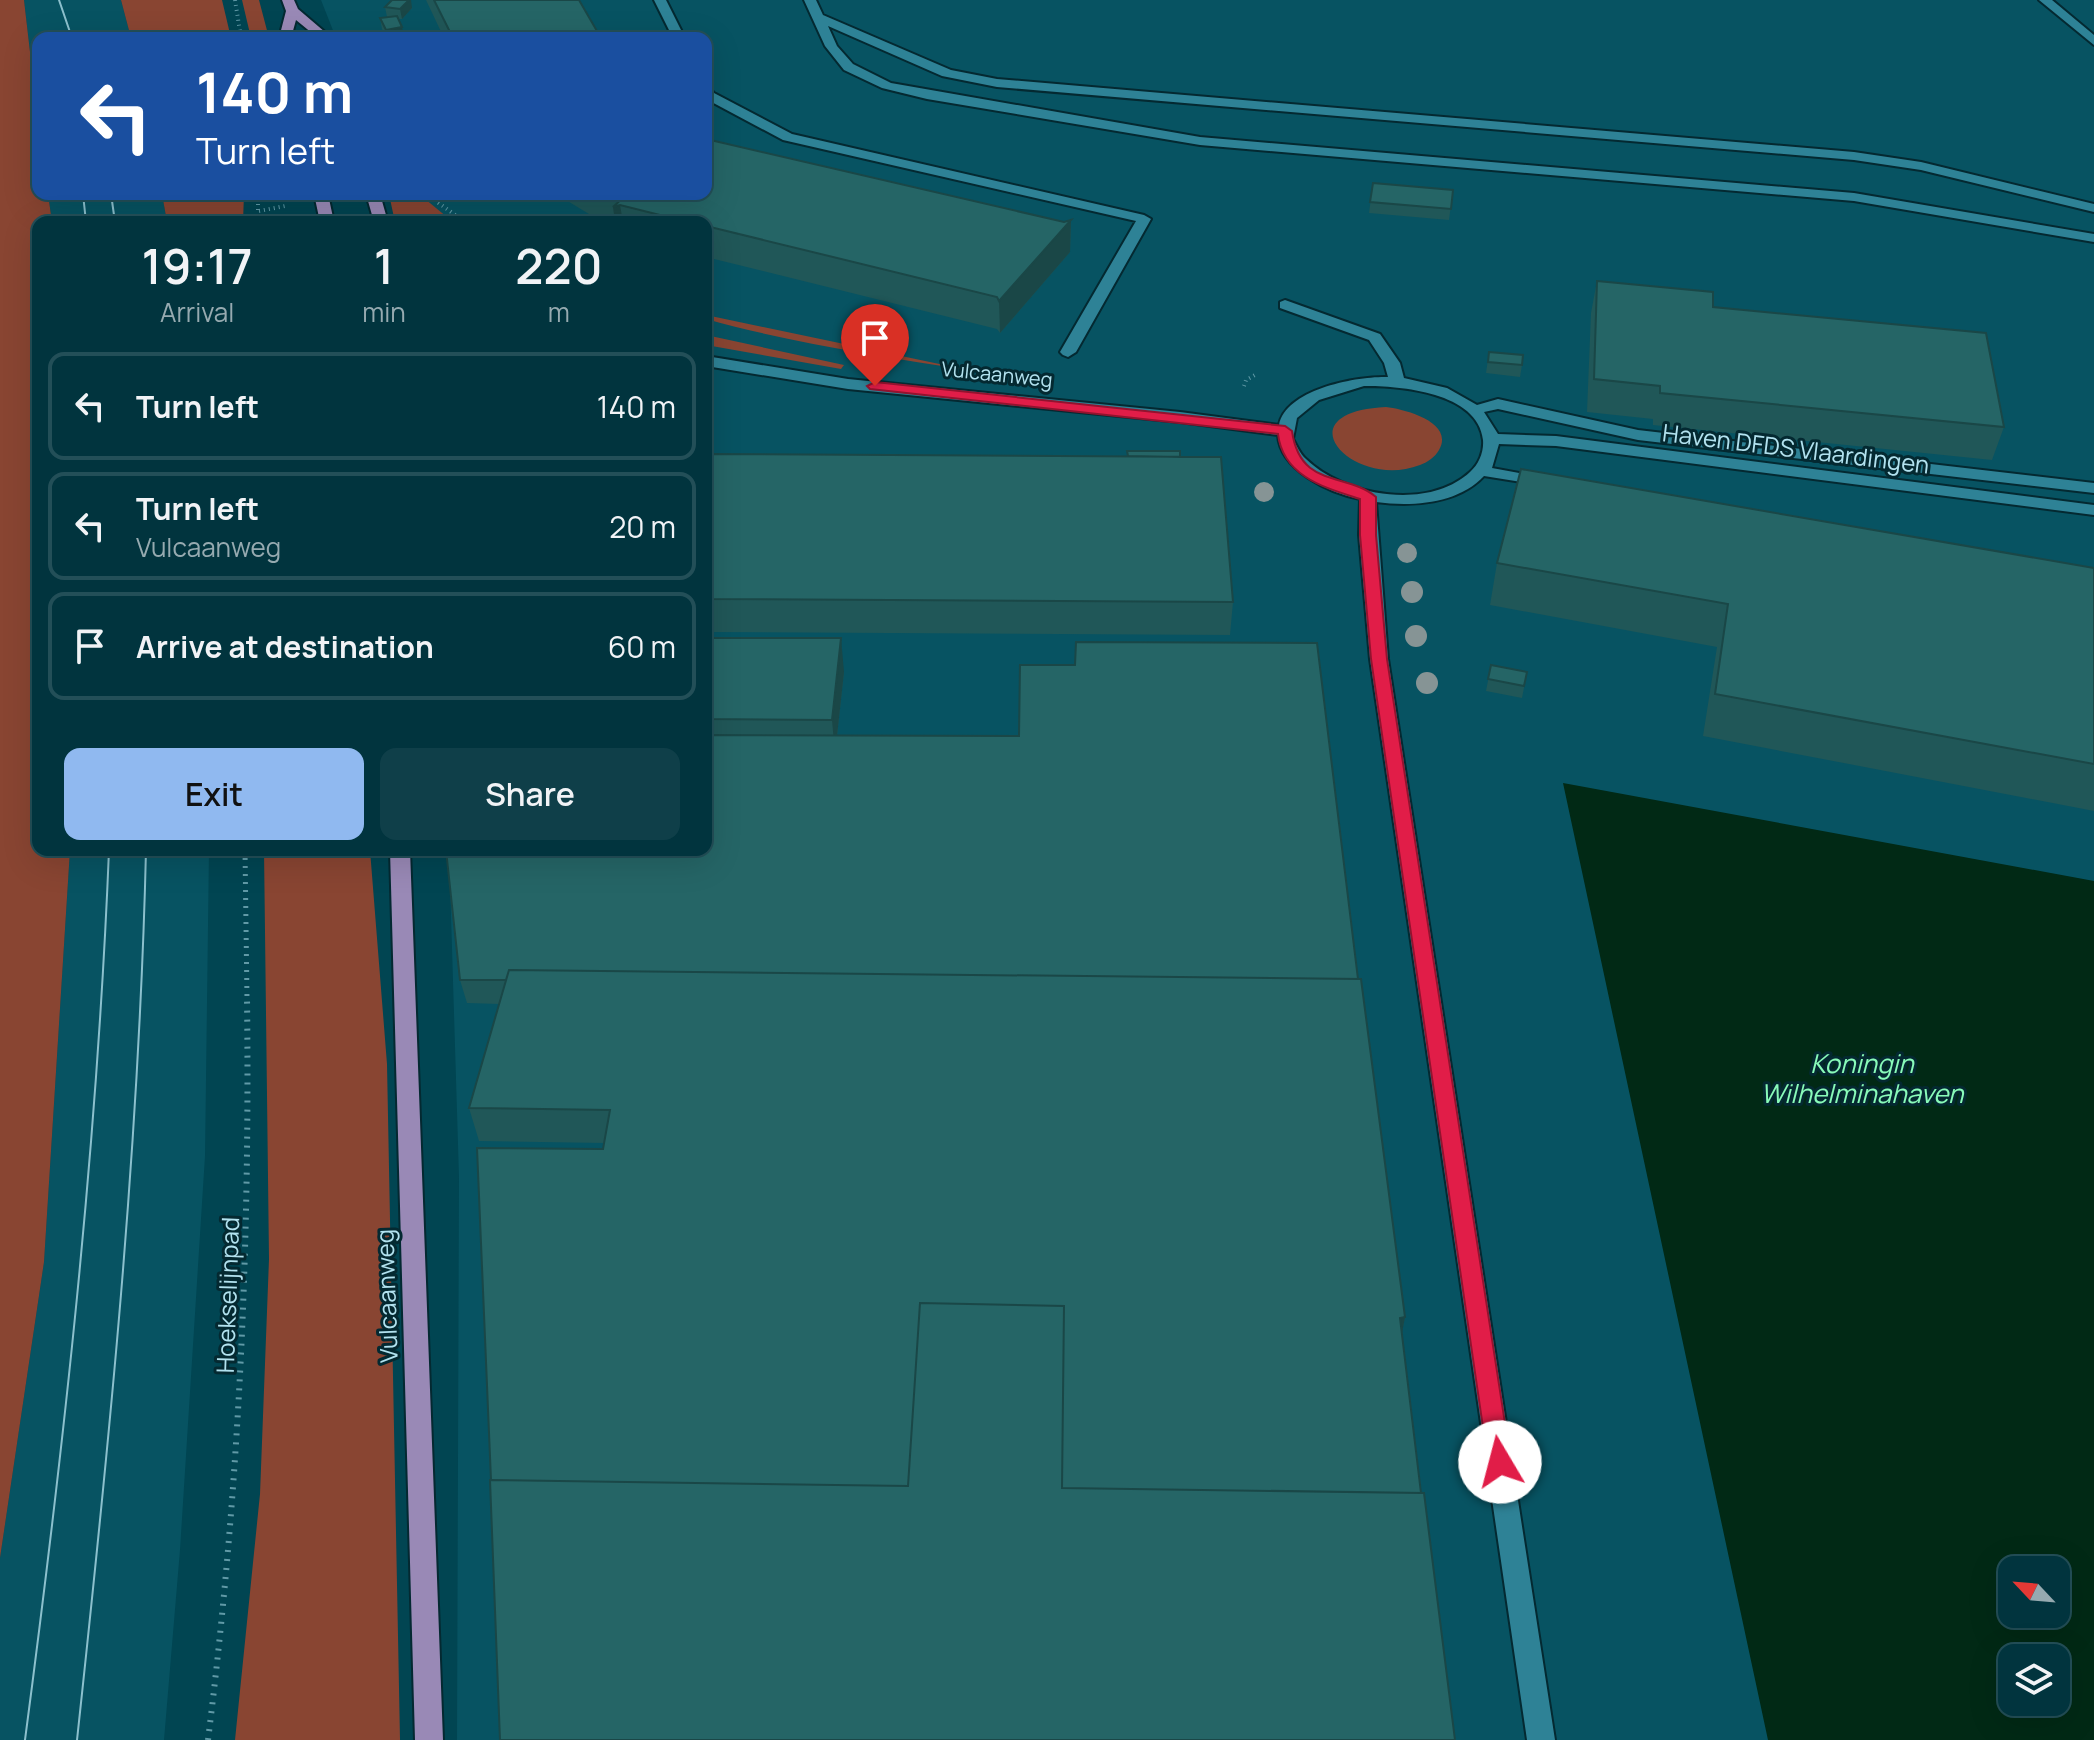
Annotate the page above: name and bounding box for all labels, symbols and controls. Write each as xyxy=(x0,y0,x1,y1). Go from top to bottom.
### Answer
text: 140 m xyxy=(196,53,353,130)
icon: left xyxy=(64,64,168,168)
text: Turn left xyxy=(196,126,335,175)
text: 19:17 xyxy=(142,233,253,298)
text: 1 xyxy=(374,233,394,298)
text: 220 xyxy=(515,233,602,298)
text: Arrival xyxy=(160,294,234,330)
text: min xyxy=(362,294,406,330)
text: m xyxy=(548,294,570,330)
pin xyxy=(841,304,909,386)
icon: arrive xyxy=(853,316,897,360)
street label: Vulcaanweg xyxy=(940,355,1054,393)
icon: left xyxy=(68,384,112,428)
text: Turn left xyxy=(136,386,259,427)
text: 140 m xyxy=(597,386,676,427)
street label: Haven DFDS Vlaardingen xyxy=(1661,415,1931,481)
text: Turn left xyxy=(136,488,259,529)
icon: left xyxy=(68,504,112,548)
text: 20 m xyxy=(609,506,676,547)
text: Vulcaanweg xyxy=(136,529,281,565)
icon: arrive xyxy=(68,624,112,668)
text: Arrive at destination xyxy=(136,626,434,667)
text: 60 m xyxy=(608,626,676,667)
button: Exit xyxy=(64,748,364,840)
button: Share xyxy=(380,748,680,840)
water label: Koningin Wilhelminahaven xyxy=(1761,1045,1965,1111)
street label: Hoekselijnpad xyxy=(208,1216,246,1374)
street label: Vulcaanweg xyxy=(367,1228,405,1364)
position arrow xyxy=(1458,1420,1542,1504)
north arrow xyxy=(1998,1556,2070,1628)
map controls xyxy=(1998,1556,2070,1716)
button: layers xyxy=(1998,1644,2070,1716)

